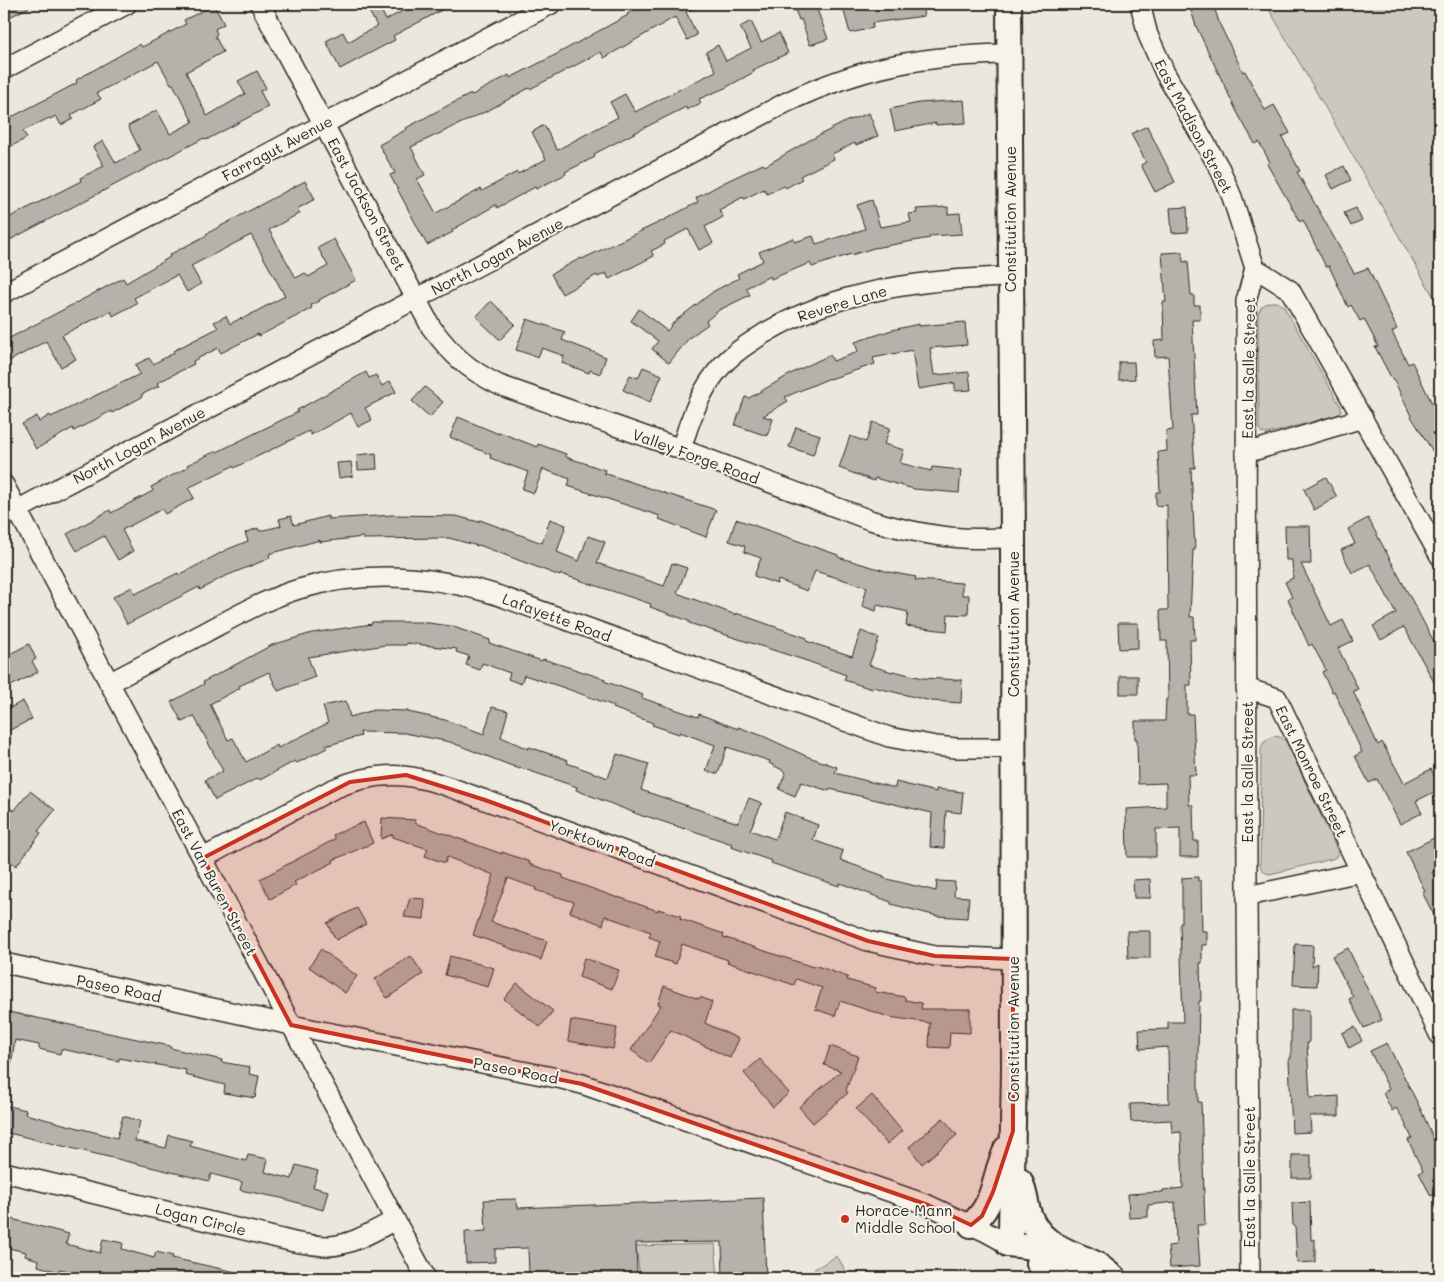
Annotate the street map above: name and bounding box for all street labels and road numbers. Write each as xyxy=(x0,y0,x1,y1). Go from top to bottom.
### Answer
street label: East Madison Street xyxy=(1150,55,1238,197)
street label: Farragut Avenue xyxy=(218,110,336,186)
street label: East Jackson Street xyxy=(323,134,411,274)
street label: Constitution Avenue xyxy=(1000,146,1020,292)
street label: North Logan Avenue xyxy=(427,213,567,299)
street label: Revere Lane xyxy=(795,280,889,326)
street label: East la Salle Street xyxy=(1237,297,1259,439)
street label: North Logan Avenue xyxy=(69,402,209,488)
street label: Valley Forge Road xyxy=(630,424,762,488)
street label: Constitution Avenue xyxy=(1003,551,1023,697)
street label: Lafayette Road xyxy=(500,588,614,646)
street label: East la Salle Street xyxy=(1237,701,1257,843)
street label: East Monroe Street xyxy=(1271,702,1353,840)
street label: East Van Buren Street xyxy=(168,805,262,959)
street label: Yorktown Road xyxy=(546,814,658,872)
street label: Constitution Avenue xyxy=(1003,956,1023,1102)
street label: Paseo Road xyxy=(75,969,163,1007)
street label: Paseo Road xyxy=(472,1052,560,1088)
street label: East la Salle Street xyxy=(1239,1106,1259,1248)
street label: Logan Circle xyxy=(154,1198,248,1240)

